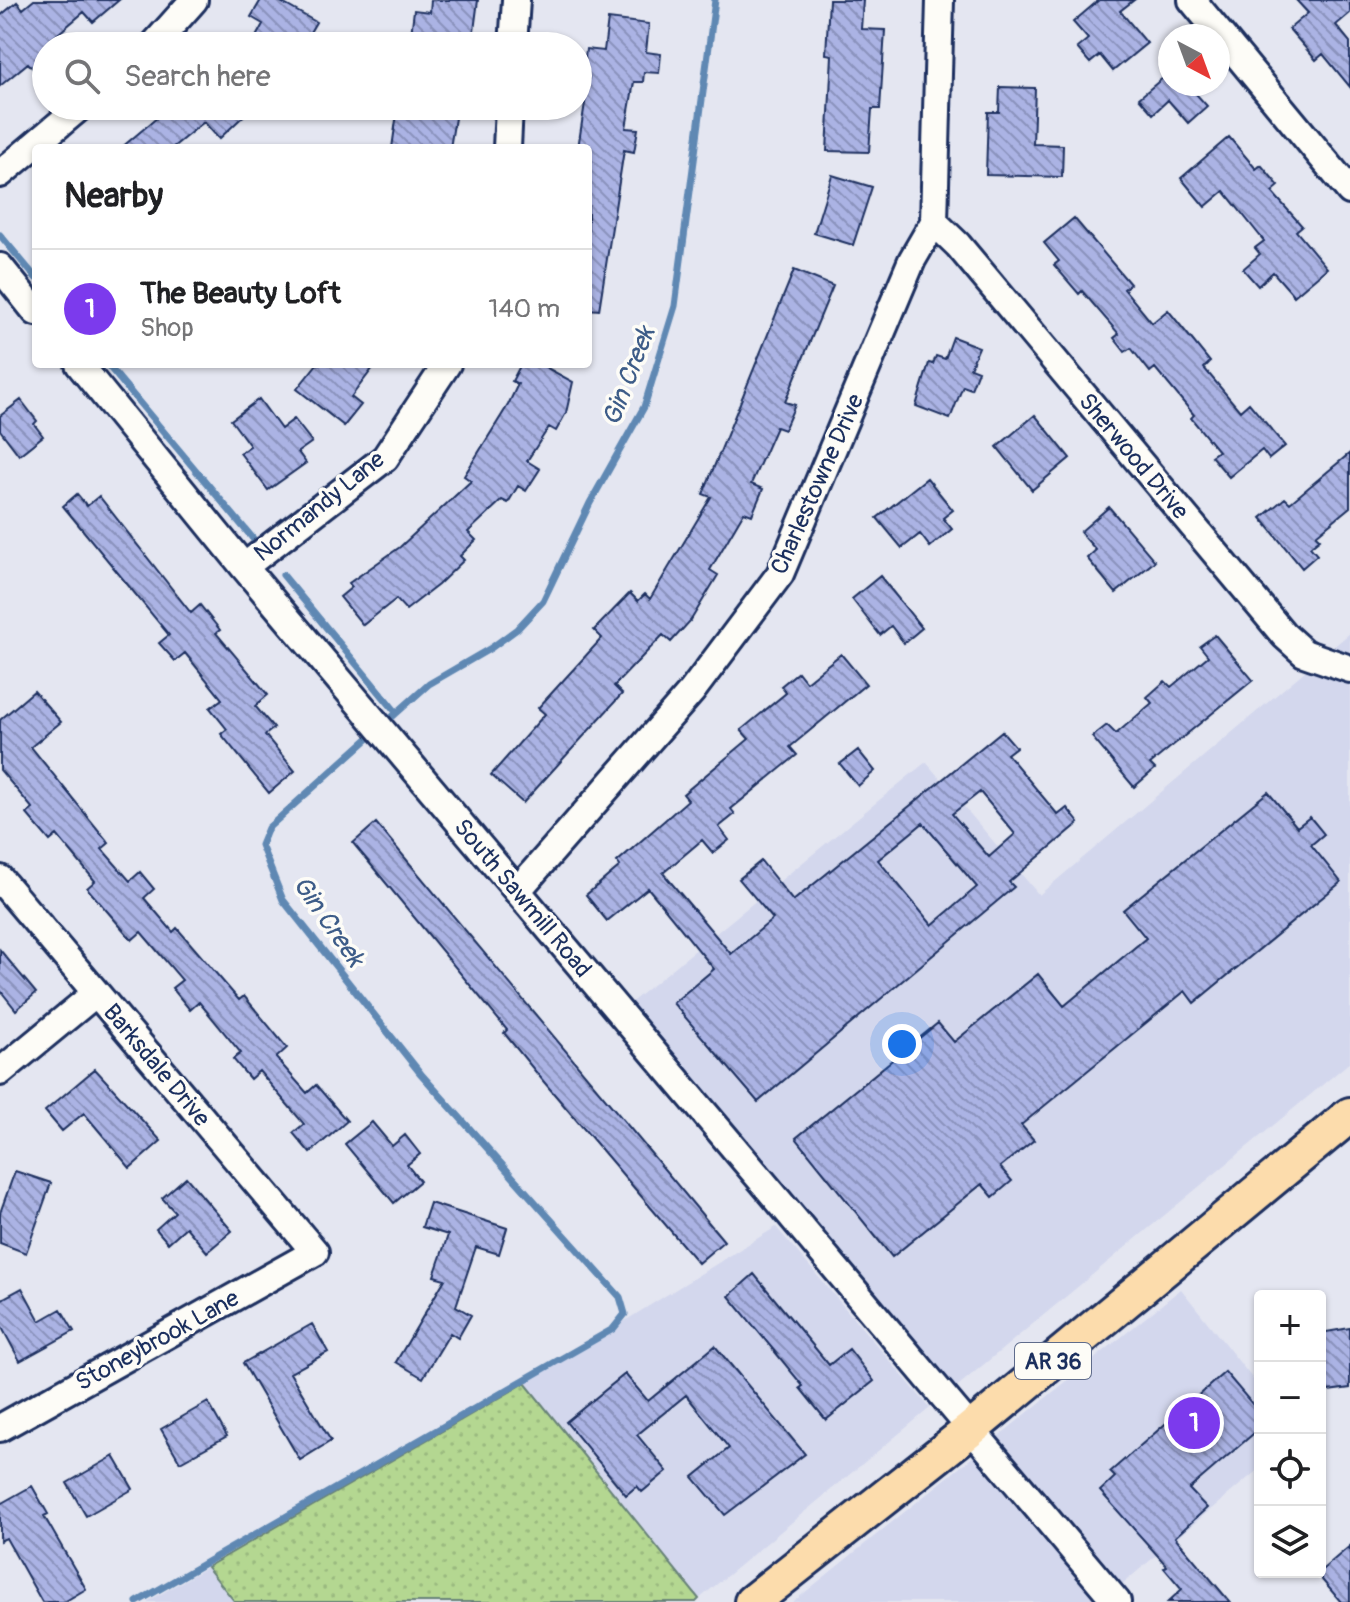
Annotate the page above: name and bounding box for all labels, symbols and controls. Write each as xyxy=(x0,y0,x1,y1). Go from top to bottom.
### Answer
north arrow xyxy=(1158,24,1230,96)
search box xyxy=(32,32,592,120)
icon: search xyxy=(60,54,104,98)
text: Search here xyxy=(124,58,271,95)
text: Nearby xyxy=(64,175,163,218)
text: The Beauty Loft xyxy=(140,275,341,312)
text: 1 xyxy=(85,293,95,325)
text: 140 m xyxy=(488,293,560,325)
text: Shop xyxy=(140,312,194,344)
water label: Gin Creek xyxy=(595,320,663,430)
street label: Sherwood Drive xyxy=(1072,387,1195,525)
street label: Charlestowne Drive xyxy=(765,389,870,579)
street label: Normandy Lane xyxy=(248,445,391,568)
street label: South Sawmill Road xyxy=(448,813,597,984)
water label: Gin Creek xyxy=(285,870,372,975)
street label: Barksdale Drive xyxy=(97,998,216,1133)
your location xyxy=(882,1024,922,1064)
street label: Stoneybrook Lane xyxy=(71,1284,244,1397)
map controls xyxy=(1254,1290,1326,1578)
button: + xyxy=(1254,1290,1326,1362)
road number: AR 36 xyxy=(1015,1343,1091,1379)
button: − xyxy=(1254,1362,1326,1434)
pin: 1 xyxy=(1168,1393,1220,1453)
button: locate xyxy=(1254,1434,1326,1506)
button: layers xyxy=(1254,1506,1326,1578)

